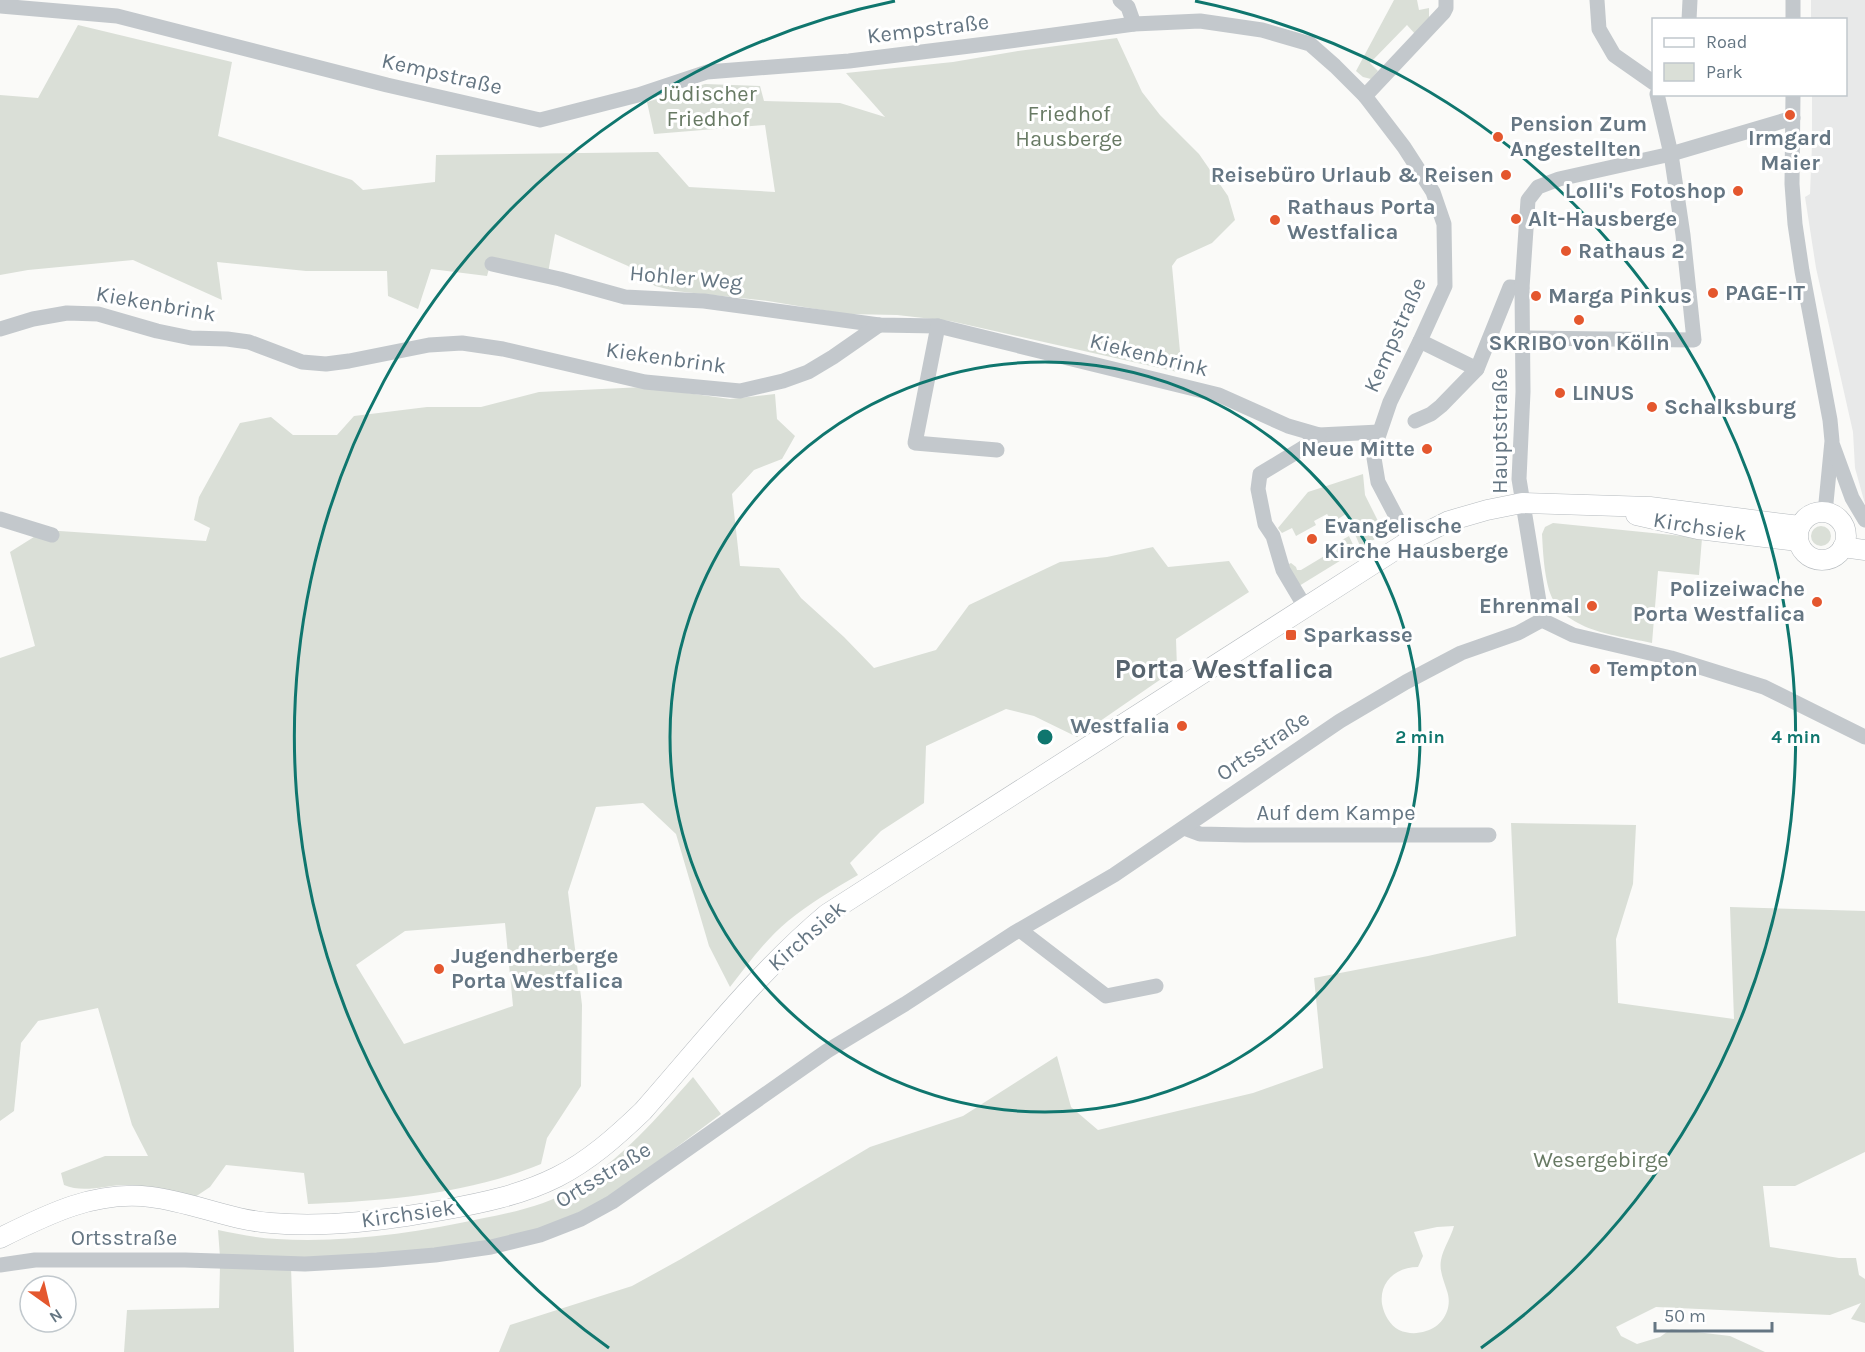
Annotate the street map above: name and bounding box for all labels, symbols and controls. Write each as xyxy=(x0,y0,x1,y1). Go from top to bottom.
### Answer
street label: Kempstraße xyxy=(865,9,991,49)
legend xyxy=(1652,18,1847,96)
text: Road xyxy=(1706,31,1747,53)
street label: Kempstraße xyxy=(379,48,505,100)
text: Park xyxy=(1706,61,1743,83)
park label: Jüdischer Friedhof xyxy=(659,81,757,132)
park label: Friedhof Hausberge xyxy=(1015,101,1123,152)
marker: Irmgard Maier xyxy=(1783,108,1797,122)
place label: Pension Zum Angestellten xyxy=(1510,111,1647,162)
place label: Irmgard Maier xyxy=(1748,125,1832,176)
marker: Pension Zum Angestellten xyxy=(1491,130,1505,144)
place label: Reisebüro Urlaub & Reisen xyxy=(1211,162,1494,188)
marker: Reisebüro Urlaub & Reisen xyxy=(1499,168,1513,182)
place label: Lolli's Fotoshop xyxy=(1565,178,1726,204)
marker: Lolli's Fotoshop xyxy=(1731,184,1745,198)
place label: Rathaus Porta Westfalica xyxy=(1287,194,1436,245)
place label: Alt-Hausberge xyxy=(1528,206,1677,232)
marker: Alt-Hausberge xyxy=(1509,212,1523,226)
marker: Rathaus Porta Westfalica xyxy=(1268,213,1282,227)
place label: Rathaus 2 xyxy=(1578,238,1685,264)
marker: Rathaus 2 xyxy=(1559,244,1573,258)
street label: Hohler Weg xyxy=(628,260,744,296)
street label: Kempstraße xyxy=(1358,274,1432,396)
place label: PAGE-IT xyxy=(1725,280,1805,306)
street label: Kiekenbrink xyxy=(94,281,218,327)
place label: Marga Pinkus xyxy=(1548,283,1692,309)
marker: PAGE-IT xyxy=(1706,286,1720,300)
marker: Marga Pinkus xyxy=(1529,289,1543,303)
marker: SKRIBO von Kölln xyxy=(1572,313,1586,327)
street label: Kiekenbrink xyxy=(1087,328,1211,382)
place label: SKRIBO von Kölln xyxy=(1488,330,1670,356)
street label: Kiekenbrink xyxy=(604,337,728,379)
street label: Hauptstraße xyxy=(1487,368,1513,494)
place label: LINUS xyxy=(1572,380,1635,406)
marker: LINUS xyxy=(1553,386,1567,400)
place label: Schalksburg xyxy=(1664,394,1796,420)
marker: Schalksburg xyxy=(1645,400,1659,414)
place label: Neue Mitte xyxy=(1301,436,1415,462)
marker: Neue Mitte xyxy=(1420,442,1434,456)
street label: Kirchsiek xyxy=(1651,507,1749,547)
place label: Evangelische Kirche Hausberge xyxy=(1324,513,1509,564)
marker: Evangelische Kirche Hausberge xyxy=(1305,532,1319,546)
place label: Polizeiwache Porta Westfalica xyxy=(1633,576,1805,627)
place label: Ehrenmal xyxy=(1479,593,1580,619)
marker: Polizeiwache Porta Westfalica xyxy=(1810,595,1824,609)
marker: Ehrenmal xyxy=(1585,599,1599,613)
place label: Sparkasse xyxy=(1303,622,1413,648)
marker: Sparkasse xyxy=(1284,628,1298,642)
district label: Porta Westfalica xyxy=(1114,652,1334,685)
place label: Tempton xyxy=(1607,656,1698,682)
marker: Tempton xyxy=(1588,662,1602,676)
street label: Ortsstraße xyxy=(1212,705,1314,787)
place label: Westfalia xyxy=(1070,713,1170,739)
marker: Westfalia xyxy=(1175,719,1189,733)
text: 2 min xyxy=(1395,726,1445,748)
text: 4 min xyxy=(1771,726,1821,748)
centre of rings xyxy=(1035,727,1055,747)
street label: Auf dem Kampe xyxy=(1256,800,1416,826)
street label: Kirchsiek xyxy=(763,895,851,977)
place label: Jugendherberge Porta Westfalica xyxy=(451,943,623,994)
marker: Jugendherberge Porta Westfalica xyxy=(432,962,446,976)
street label: Ortsstraße xyxy=(551,1136,655,1214)
park label: Wesergebirge xyxy=(1533,1147,1669,1173)
street label: Kirchsiek xyxy=(359,1195,457,1233)
street label: Ortsstraße xyxy=(71,1225,177,1251)
north arrow xyxy=(18,1274,78,1334)
scale bar xyxy=(1655,1295,1772,1333)
text: N xyxy=(46,1305,66,1327)
text: 50 m xyxy=(1664,1305,1706,1327)

